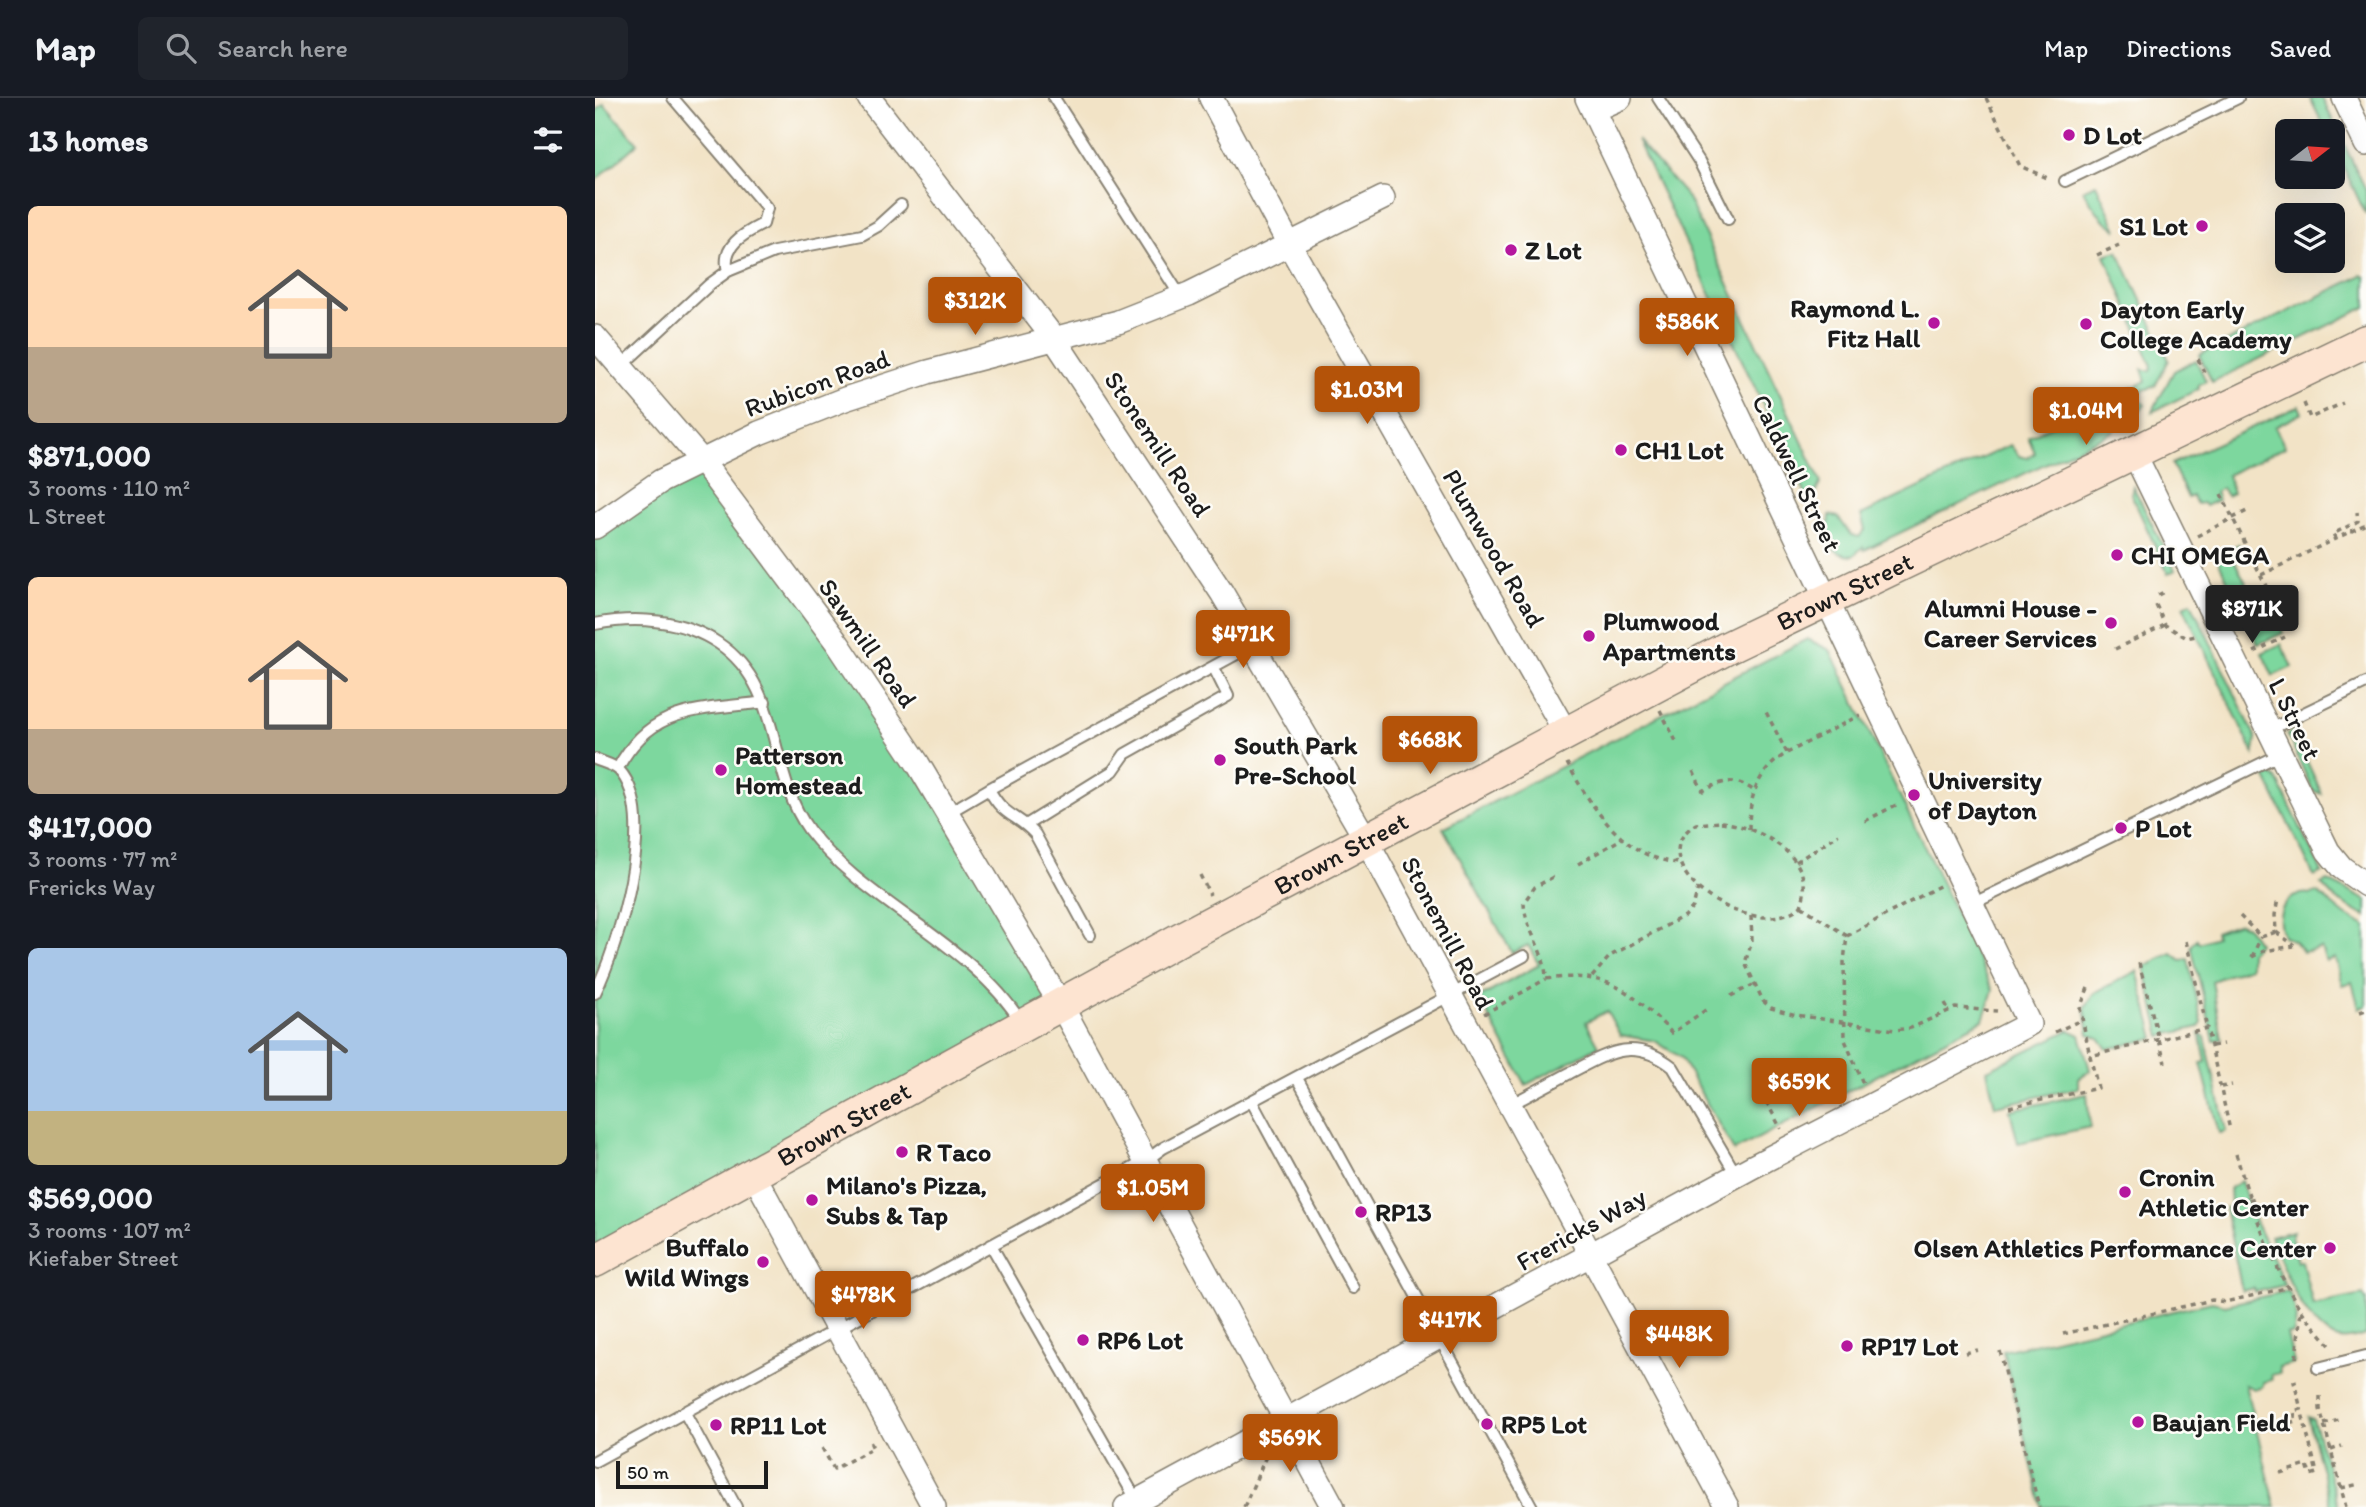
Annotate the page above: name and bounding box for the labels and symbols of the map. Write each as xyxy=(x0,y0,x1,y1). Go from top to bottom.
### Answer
place label: D Lot xyxy=(2083,119,2142,151)
north arrow xyxy=(2275,119,2345,189)
marker: D Lot xyxy=(2061,127,2077,143)
place label: S1 Lot xyxy=(2119,210,2188,242)
marker: S1 Lot xyxy=(2194,218,2210,234)
place label: Z Lot xyxy=(1525,234,1582,266)
marker: Z Lot xyxy=(1503,242,1519,258)
pin: $312K xyxy=(926,278,1024,337)
place label: Raymond L. Fitz Hall xyxy=(1790,292,1921,354)
place label: Dayton Early College Academy xyxy=(2100,293,2292,355)
pin: $586K xyxy=(1638,299,1736,358)
marker: Raymond L. Fitz Hall xyxy=(1926,315,1942,331)
marker: Dayton Early College Academy xyxy=(2078,316,2094,332)
street label: Rubicon Road xyxy=(740,342,894,424)
street label: Stonemill Road xyxy=(1098,365,1218,523)
pin: $1.03M xyxy=(1310,366,1424,426)
pin: $1.04M xyxy=(2029,388,2143,447)
street label: Caldwell Street xyxy=(1745,389,1849,557)
place label: CH1 Lot xyxy=(1635,434,1724,466)
marker: CH1 Lot xyxy=(1613,442,1629,458)
street label: Plumwood Road xyxy=(1436,463,1552,633)
place label: CHI OMEGA xyxy=(2131,539,2270,571)
street label: Brown Street xyxy=(1771,545,1918,638)
marker: CHI OMEGA xyxy=(2109,547,2125,563)
street label: Sawmill Road xyxy=(812,572,924,714)
pin: $871K xyxy=(2203,586,2301,645)
place label: Alumni House - Career Services xyxy=(1924,592,2097,654)
place label: Plumwood Apartments xyxy=(1602,605,1736,667)
pin: $471K xyxy=(1194,610,1292,670)
marker: Alumni House - Career Services xyxy=(2103,615,2119,631)
marker: Plumwood Apartments xyxy=(1581,628,1597,644)
street label: L Street xyxy=(2261,673,2329,766)
pin: $668K xyxy=(1381,716,1479,776)
place label: South Park Pre-School xyxy=(1234,729,1358,791)
place label: Patterson Homestead xyxy=(735,739,863,801)
marker: South Park Pre-School xyxy=(1212,752,1228,768)
marker: Patterson Homestead xyxy=(713,762,729,778)
place label: University of Dayton xyxy=(1928,764,2042,826)
marker: University of Dayton xyxy=(1906,787,1922,803)
street label: Brown Street xyxy=(1268,805,1414,902)
place label: P Lot xyxy=(2135,812,2192,844)
marker: P Lot xyxy=(2113,820,2129,836)
street label: Stonemill Road xyxy=(1394,851,1502,1015)
pin: $659K xyxy=(1750,1058,1848,1118)
street label: Brown Street xyxy=(771,1074,916,1174)
place label: R Taco xyxy=(916,1136,991,1168)
marker: R Taco xyxy=(894,1144,910,1160)
place label: Cronin Athletic Center xyxy=(2138,1161,2310,1223)
pin: $1.05M xyxy=(1096,1164,1210,1224)
place label: Milano's Pizza, Subs & Tap xyxy=(826,1169,987,1231)
street label: Frericks Way xyxy=(1511,1180,1651,1278)
marker: Cronin Athletic Center xyxy=(2117,1184,2133,1200)
marker: Milano's Pizza, Subs & Tap xyxy=(804,1192,820,1208)
place label: RP13 xyxy=(1375,1196,1432,1228)
marker: RP13 xyxy=(1353,1204,1369,1220)
place label: Buffalo Wild Wings xyxy=(624,1231,749,1293)
place label: Olsen Athletics Performance Center xyxy=(1914,1232,2317,1264)
marker: Olsen Athletics Performance Center xyxy=(2322,1240,2338,1256)
marker: Buffalo Wild Wings xyxy=(755,1254,771,1270)
pin: $478K xyxy=(814,1272,912,1331)
pin: $417K xyxy=(1401,1296,1499,1356)
pin: $448K xyxy=(1630,1310,1728,1370)
place label: RP6 Lot xyxy=(1097,1324,1183,1356)
place label: RP17 Lot xyxy=(1861,1330,1959,1362)
marker: RP6 Lot xyxy=(1075,1332,1091,1348)
marker: RP17 Lot xyxy=(1839,1338,1855,1354)
place label: Baujan Field xyxy=(2152,1406,2291,1438)
place label: RP5 Lot xyxy=(1501,1408,1587,1440)
place label: RP11 Lot xyxy=(730,1409,827,1441)
pin: $569K xyxy=(1241,1414,1339,1474)
marker: Baujan Field xyxy=(2130,1414,2146,1430)
marker: RP5 Lot xyxy=(1479,1416,1495,1432)
marker: RP11 Lot xyxy=(708,1417,724,1433)
scale bar xyxy=(616,1458,768,1490)

